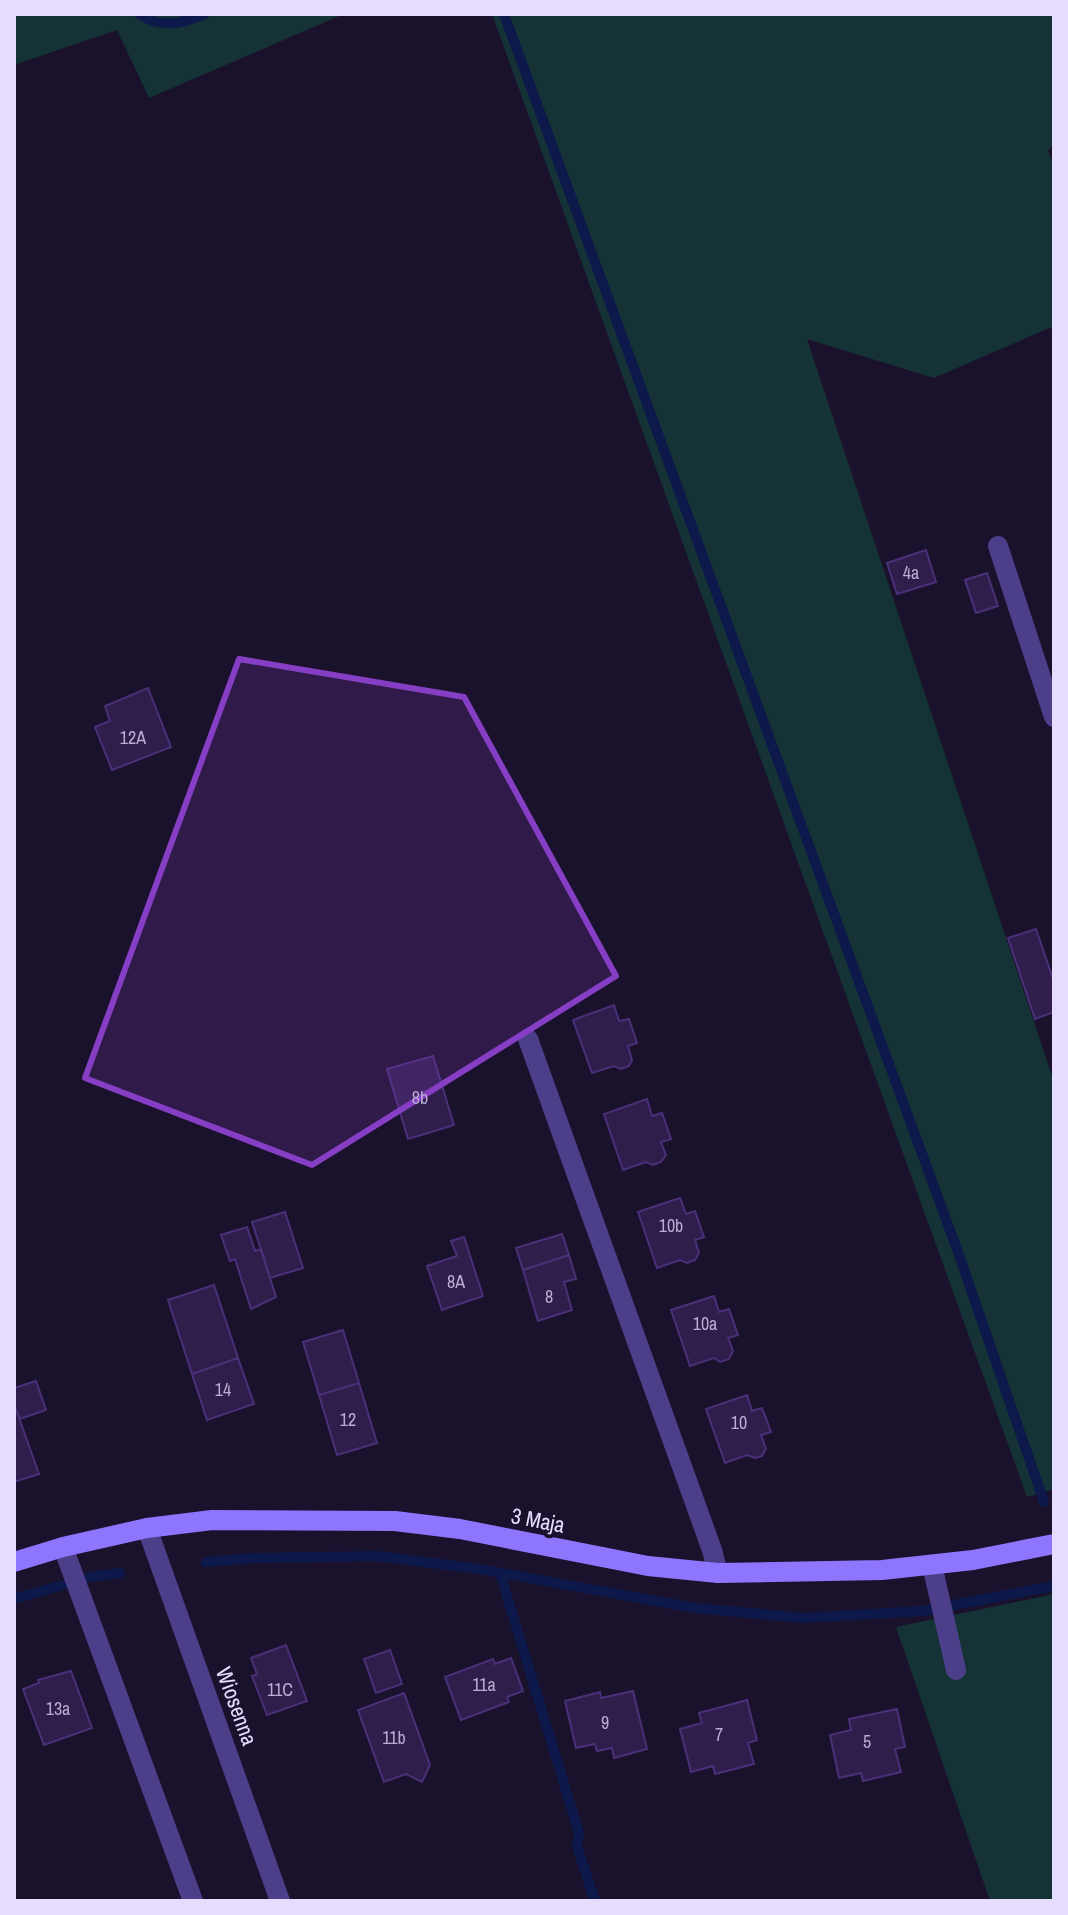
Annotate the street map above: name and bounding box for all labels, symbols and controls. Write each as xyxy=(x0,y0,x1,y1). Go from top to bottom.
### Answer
house number: 4a xyxy=(903,560,919,585)
house number: 12A xyxy=(120,725,146,750)
house number: 8b xyxy=(412,1085,428,1110)
house number: 10b xyxy=(659,1213,683,1238)
house number: 8A xyxy=(447,1269,465,1294)
house number: 8 xyxy=(545,1284,553,1309)
house number: 10a xyxy=(693,1311,717,1336)
house number: 14 xyxy=(215,1377,231,1402)
house number: 12 xyxy=(340,1407,356,1432)
house number: 10 xyxy=(731,1410,747,1435)
street label: 3 Maja xyxy=(509,1500,567,1540)
street label: Wiosenna xyxy=(209,1663,265,1749)
house number: 11a xyxy=(472,1672,496,1697)
house number: 11C xyxy=(267,1677,293,1702)
house number: 13a xyxy=(46,1696,70,1721)
house number: 9 xyxy=(601,1710,609,1735)
house number: 7 xyxy=(715,1722,723,1747)
house number: 11b xyxy=(382,1725,406,1750)
house number: 5 xyxy=(863,1729,871,1754)

